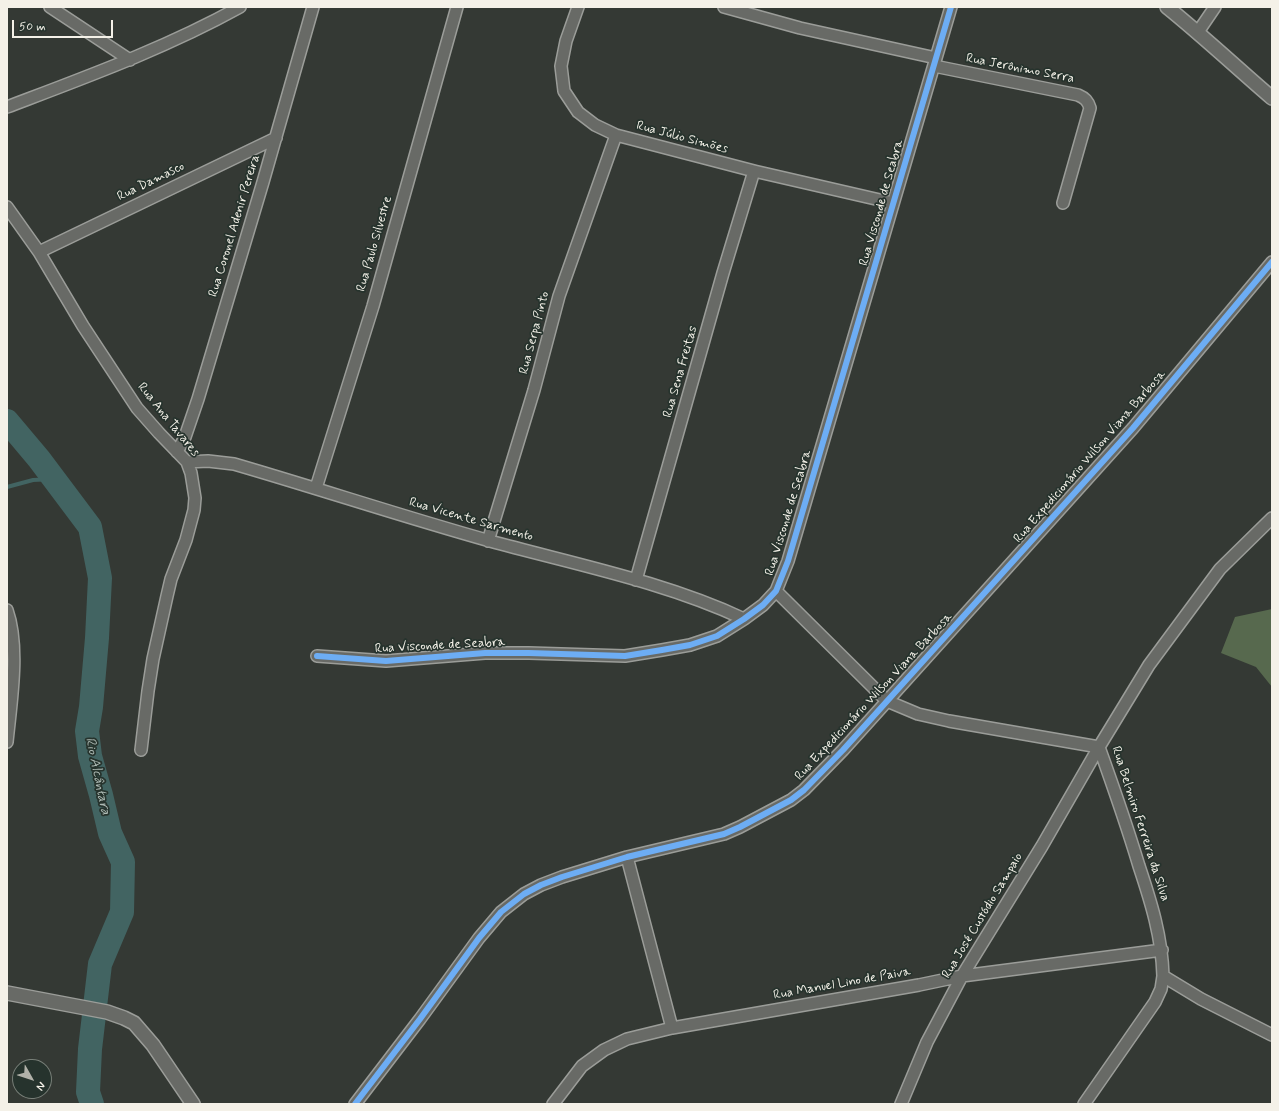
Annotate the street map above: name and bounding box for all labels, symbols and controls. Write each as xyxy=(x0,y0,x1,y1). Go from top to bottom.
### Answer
scale bar xyxy=(14,12,115,38)
text: 50 m xyxy=(19,19,46,35)
street label: Rua Jerônimo Serra xyxy=(965,51,1075,87)
street label: Rua Júlio Simões xyxy=(634,118,730,158)
street label: Rua Visconde de Seabra xyxy=(857,138,907,268)
street label: Rua Coronel Adenir Pereira xyxy=(206,153,264,299)
street label: Rua Damasco xyxy=(115,159,187,205)
street label: Rua Paulo Silvestre xyxy=(354,194,396,294)
street label: Rua Serpa Pinto xyxy=(516,290,554,376)
street label: Rua Sena Freitas xyxy=(660,324,702,420)
street label: Rua Expedicionário Wilson Viana Barbosa xyxy=(1011,367,1169,547)
street label: Rua Ana Tavares xyxy=(134,380,202,460)
street label: Rua Visconde de Seabra xyxy=(762,448,816,578)
street label: Rua Vicente Sarmento xyxy=(407,495,535,545)
street label: Rua Expedicionário Wilson Viana Barbosa xyxy=(792,610,956,784)
street label: Rua Visconde de Seabra xyxy=(374,635,506,657)
water label: Rio Alcântara xyxy=(81,736,113,816)
street label: Rua Belmiro Ferreira da Silva xyxy=(1108,745,1172,903)
street label: Rua José Custódio Sampaio xyxy=(939,850,1027,982)
street label: Rua Manuel Lino de Paiva xyxy=(772,964,912,1004)
north arrow xyxy=(12,1059,52,1099)
text: N xyxy=(33,1079,48,1093)

